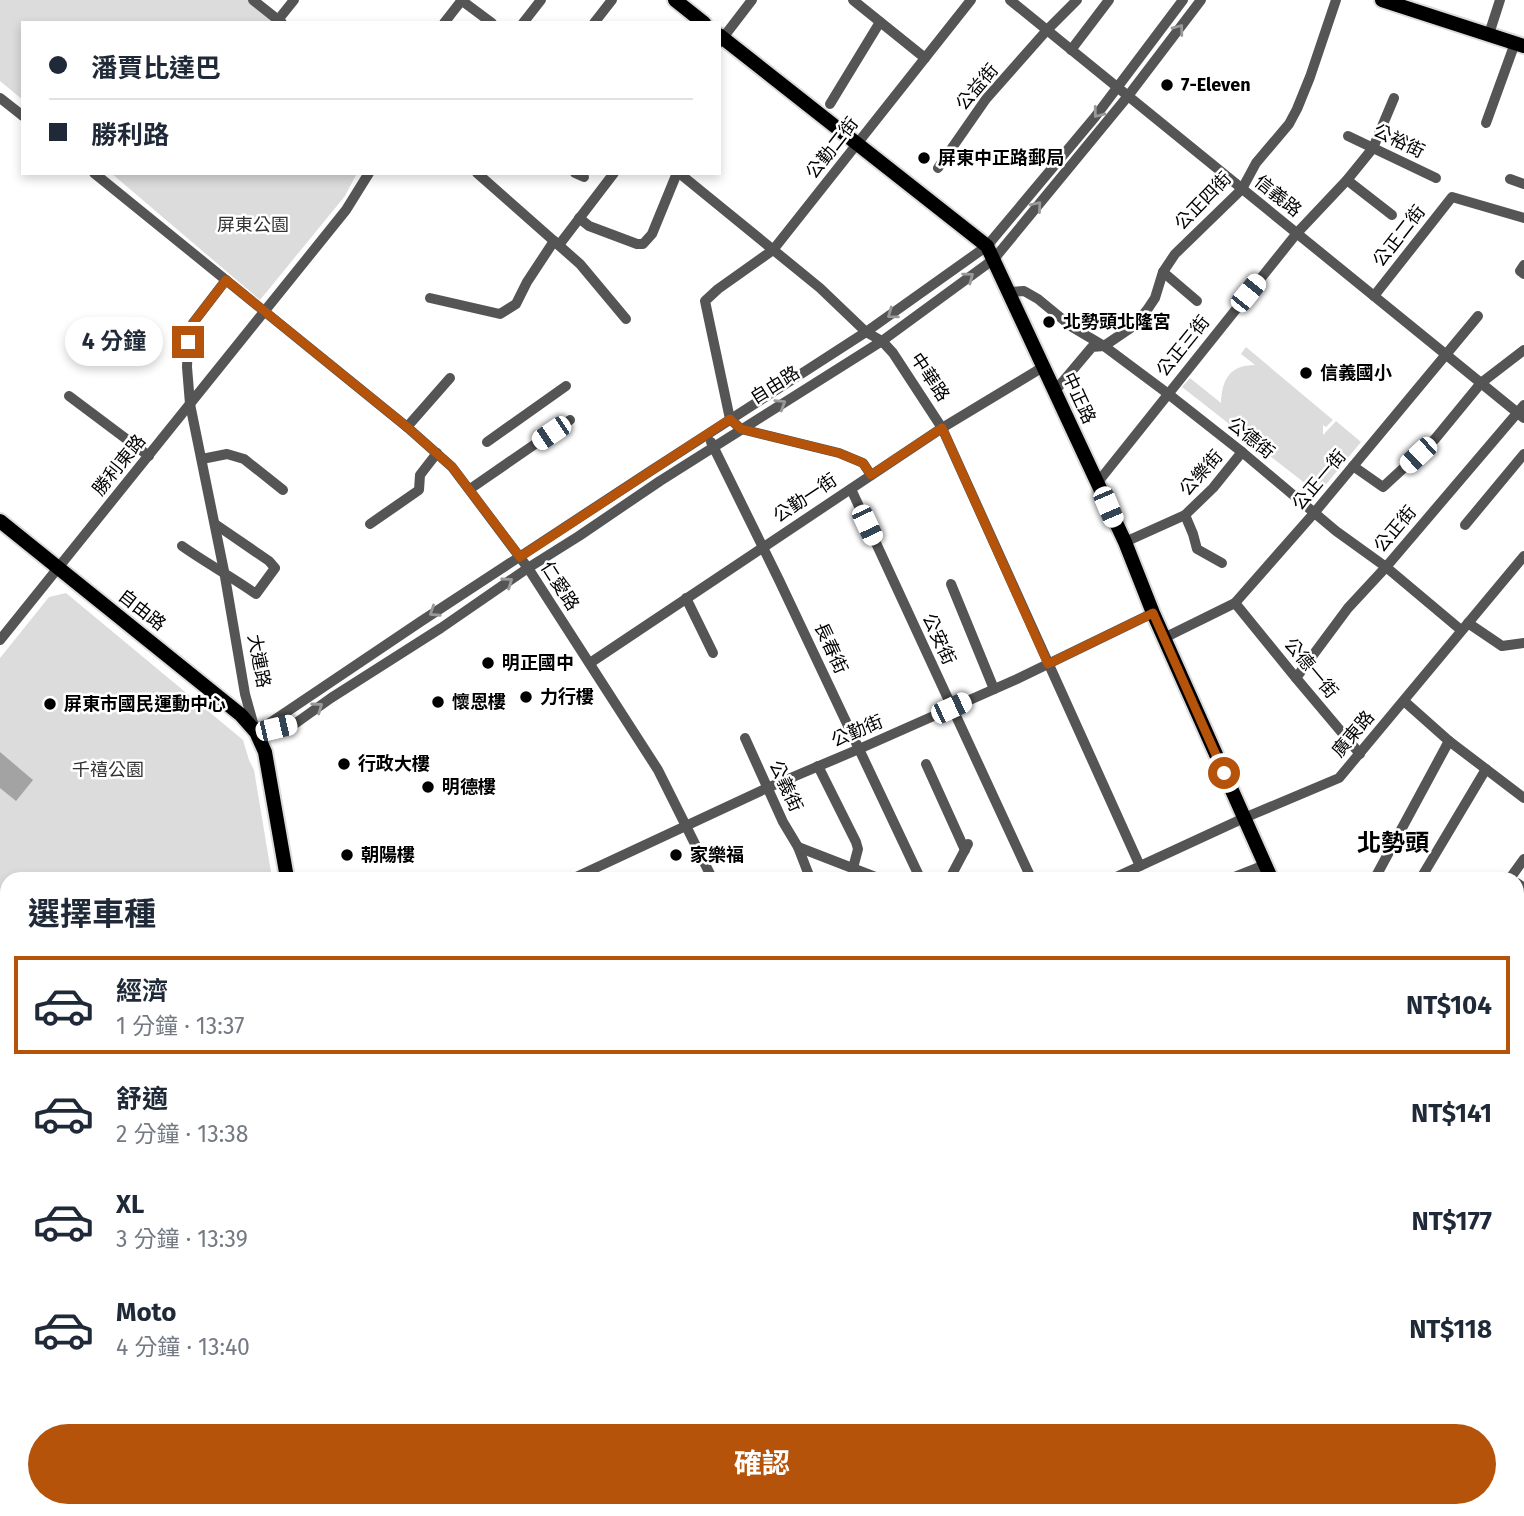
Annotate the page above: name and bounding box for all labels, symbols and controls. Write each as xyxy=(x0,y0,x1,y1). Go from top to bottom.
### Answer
one-way arrow xyxy=(1171,24,1184,37)
text: 潘賈比達巴 xyxy=(91,53,221,84)
street label: 公益街 xyxy=(951,59,1003,115)
place label: 7-Eleven xyxy=(1181,74,1251,96)
marker: 7-Eleven xyxy=(1159,77,1175,93)
one-way arrow xyxy=(1093,106,1106,118)
street label: 公勤二街 xyxy=(801,113,863,183)
street label: 公裕街 xyxy=(1370,119,1428,163)
text: 勝利路 xyxy=(91,120,169,151)
place label: 屏東中正路郵局 xyxy=(938,147,1064,169)
marker: 屏東中正路郵局 xyxy=(916,150,932,166)
street label: 公正四街 xyxy=(1170,167,1236,235)
street label: 信義路 xyxy=(1250,170,1306,222)
street label: 公正二街 xyxy=(1368,201,1430,271)
one-way arrow xyxy=(1029,202,1041,215)
park label: 屏東公園 xyxy=(217,214,289,236)
car xyxy=(1227,270,1270,316)
one-way arrow xyxy=(961,273,974,285)
one-way arrow xyxy=(887,306,900,318)
place label: 北勢頭北隆宮 xyxy=(1063,311,1171,333)
street label: 公正三街 xyxy=(1152,311,1214,381)
marker: 北勢頭北隆宮 xyxy=(1041,314,1057,330)
callout: 4 分鐘 xyxy=(66,318,164,366)
route end xyxy=(172,326,204,358)
text: 4 分鐘 xyxy=(82,327,146,355)
street label: 中華路 xyxy=(906,348,954,406)
street label: 自由路 xyxy=(746,361,804,409)
place label: 信義國小 xyxy=(1320,362,1392,384)
marker: 信義國小 xyxy=(1298,365,1314,381)
street label: 中正路 xyxy=(1058,369,1100,427)
one-way arrow xyxy=(773,400,786,413)
street label: 公德街 xyxy=(1223,412,1279,464)
car xyxy=(528,413,575,453)
street label: 勝利東路 xyxy=(88,430,150,500)
car xyxy=(1396,433,1441,477)
street label: 公正一街 xyxy=(1287,445,1351,515)
street label: 公樂街 xyxy=(1175,446,1227,500)
street label: 公勤一街 xyxy=(769,469,841,527)
car xyxy=(1091,484,1126,530)
street label: 公正街 xyxy=(1369,501,1421,557)
car xyxy=(849,502,886,548)
street label: 仁愛路 xyxy=(536,557,584,615)
one-way arrow xyxy=(500,578,513,590)
street label: 自由路 xyxy=(114,585,170,635)
one-way arrow xyxy=(429,604,442,617)
street label: 公安街 xyxy=(918,610,960,668)
street label: 長春街 xyxy=(810,619,852,677)
street label: 大連路 xyxy=(243,632,275,690)
street label: 公德一街 xyxy=(1279,633,1343,703)
place label: 明正國中 xyxy=(502,652,574,674)
marker: 明正國中 xyxy=(480,655,496,671)
place label: 力行樓 xyxy=(540,686,594,708)
marker: 力行樓 xyxy=(518,689,534,705)
car xyxy=(928,690,975,726)
place label: 懷恩樓 xyxy=(452,691,506,713)
place label: 屏東市國民運動中心 xyxy=(64,693,226,715)
marker: 懷恩樓 xyxy=(430,694,446,710)
marker: 屏東市國民運動中心 xyxy=(42,696,58,712)
one-way arrow xyxy=(310,703,323,715)
street label: 廣東路 xyxy=(1327,706,1379,762)
street label: 公勤街 xyxy=(828,710,886,752)
car xyxy=(254,713,299,743)
place label: 行政大樓 xyxy=(358,753,430,775)
marker: 行政大樓 xyxy=(336,756,352,772)
street label: 公義街 xyxy=(765,757,807,815)
route start xyxy=(1208,757,1240,789)
park label: 千禧公園 xyxy=(72,759,144,781)
place label: 明德樓 xyxy=(442,776,496,798)
marker: 明德樓 xyxy=(420,779,436,795)
district label: 北勢頭 xyxy=(1357,829,1429,857)
place label: 朝陽樓 xyxy=(361,844,415,866)
place label: 家樂福 xyxy=(690,844,744,866)
marker: 朝陽樓 xyxy=(339,847,355,863)
marker: 家樂福 xyxy=(668,847,684,863)
text: 選擇車種 xyxy=(28,895,156,933)
icon: car xyxy=(32,974,95,1037)
text: 經濟 xyxy=(116,976,168,1007)
text: NT$104 xyxy=(1406,990,1492,1021)
text: 1 分鐘 · 13:37 xyxy=(116,1012,245,1040)
icon: car xyxy=(32,1082,95,1145)
text: 舒適 xyxy=(116,1084,168,1115)
text: NT$141 xyxy=(1411,1098,1492,1129)
text: 2 分鐘 · 13:38 xyxy=(116,1120,249,1148)
text: XL xyxy=(116,1189,144,1220)
icon: car xyxy=(32,1190,95,1253)
text: NT$177 xyxy=(1412,1206,1492,1237)
text: 3 分鐘 · 13:39 xyxy=(116,1225,248,1253)
text: Moto xyxy=(116,1297,176,1328)
icon: car xyxy=(32,1298,95,1361)
text: NT$118 xyxy=(1409,1314,1492,1345)
text: 4 分鐘 · 13:40 xyxy=(116,1333,250,1361)
button: 確認 xyxy=(28,1424,1496,1504)

